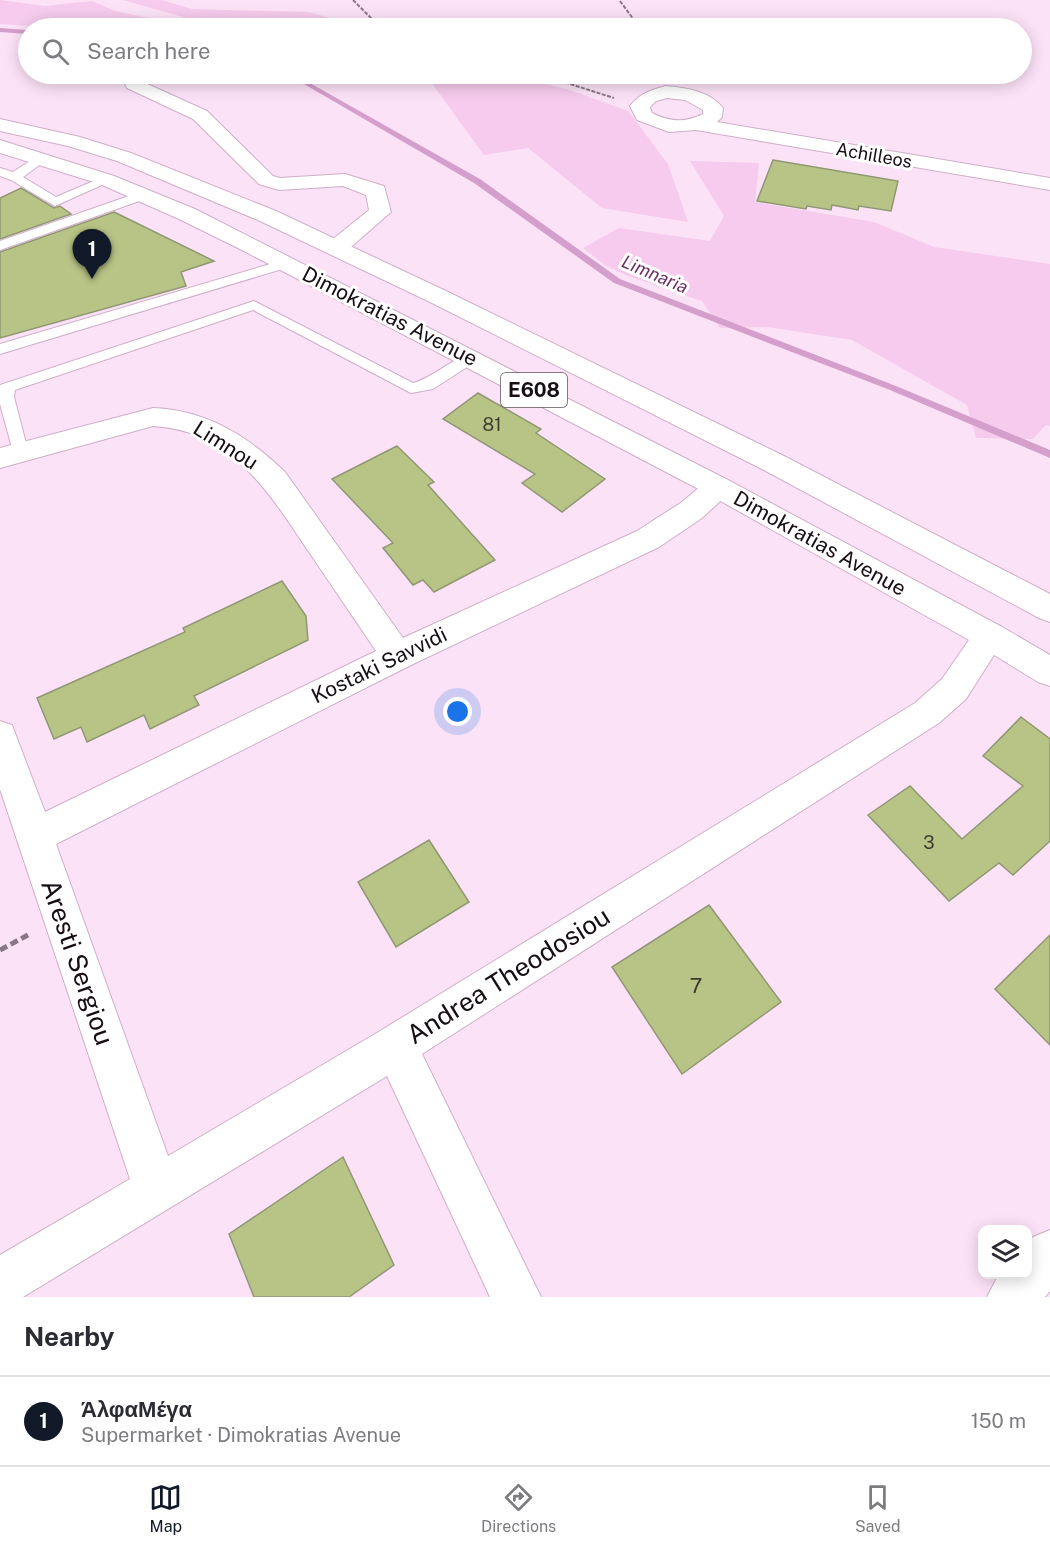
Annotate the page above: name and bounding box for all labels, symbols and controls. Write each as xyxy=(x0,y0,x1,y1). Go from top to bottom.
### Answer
search box xyxy=(18,18,1032,84)
icon: search xyxy=(39,35,72,68)
text: Search here xyxy=(87,38,211,64)
street label: Achilleos xyxy=(834,138,914,172)
pin: 1 xyxy=(72,230,112,279)
water label: Limnaria xyxy=(619,251,691,297)
street label: Dimokratias Avenue xyxy=(298,261,482,371)
road number: E608 xyxy=(501,373,567,407)
house number: 81 xyxy=(483,414,501,435)
street label: Limnou xyxy=(189,415,263,475)
street label: Dimokratias Avenue xyxy=(729,485,911,601)
street label: Kostaki Savvidi xyxy=(307,621,451,709)
your location xyxy=(443,697,472,726)
house number: 3 xyxy=(923,832,935,853)
street label: Aresti Sergiou xyxy=(35,875,121,1049)
street label: Andrea Theodosiou xyxy=(401,900,615,1050)
house number: 7 xyxy=(690,973,702,998)
map controls xyxy=(978,1225,1032,1279)
button: layers xyxy=(978,1225,1032,1279)
text: Nearby xyxy=(24,1321,114,1352)
text: ΆλφαΜέγα xyxy=(81,1396,192,1422)
text: 1 xyxy=(39,1409,48,1433)
text: 150 m xyxy=(971,1409,1026,1433)
text: Supermarket · Dimokratias Avenue xyxy=(81,1423,401,1447)
tab: Map xyxy=(149,1481,182,1536)
tab: Directions xyxy=(481,1481,556,1536)
tab: Saved xyxy=(855,1481,901,1536)

